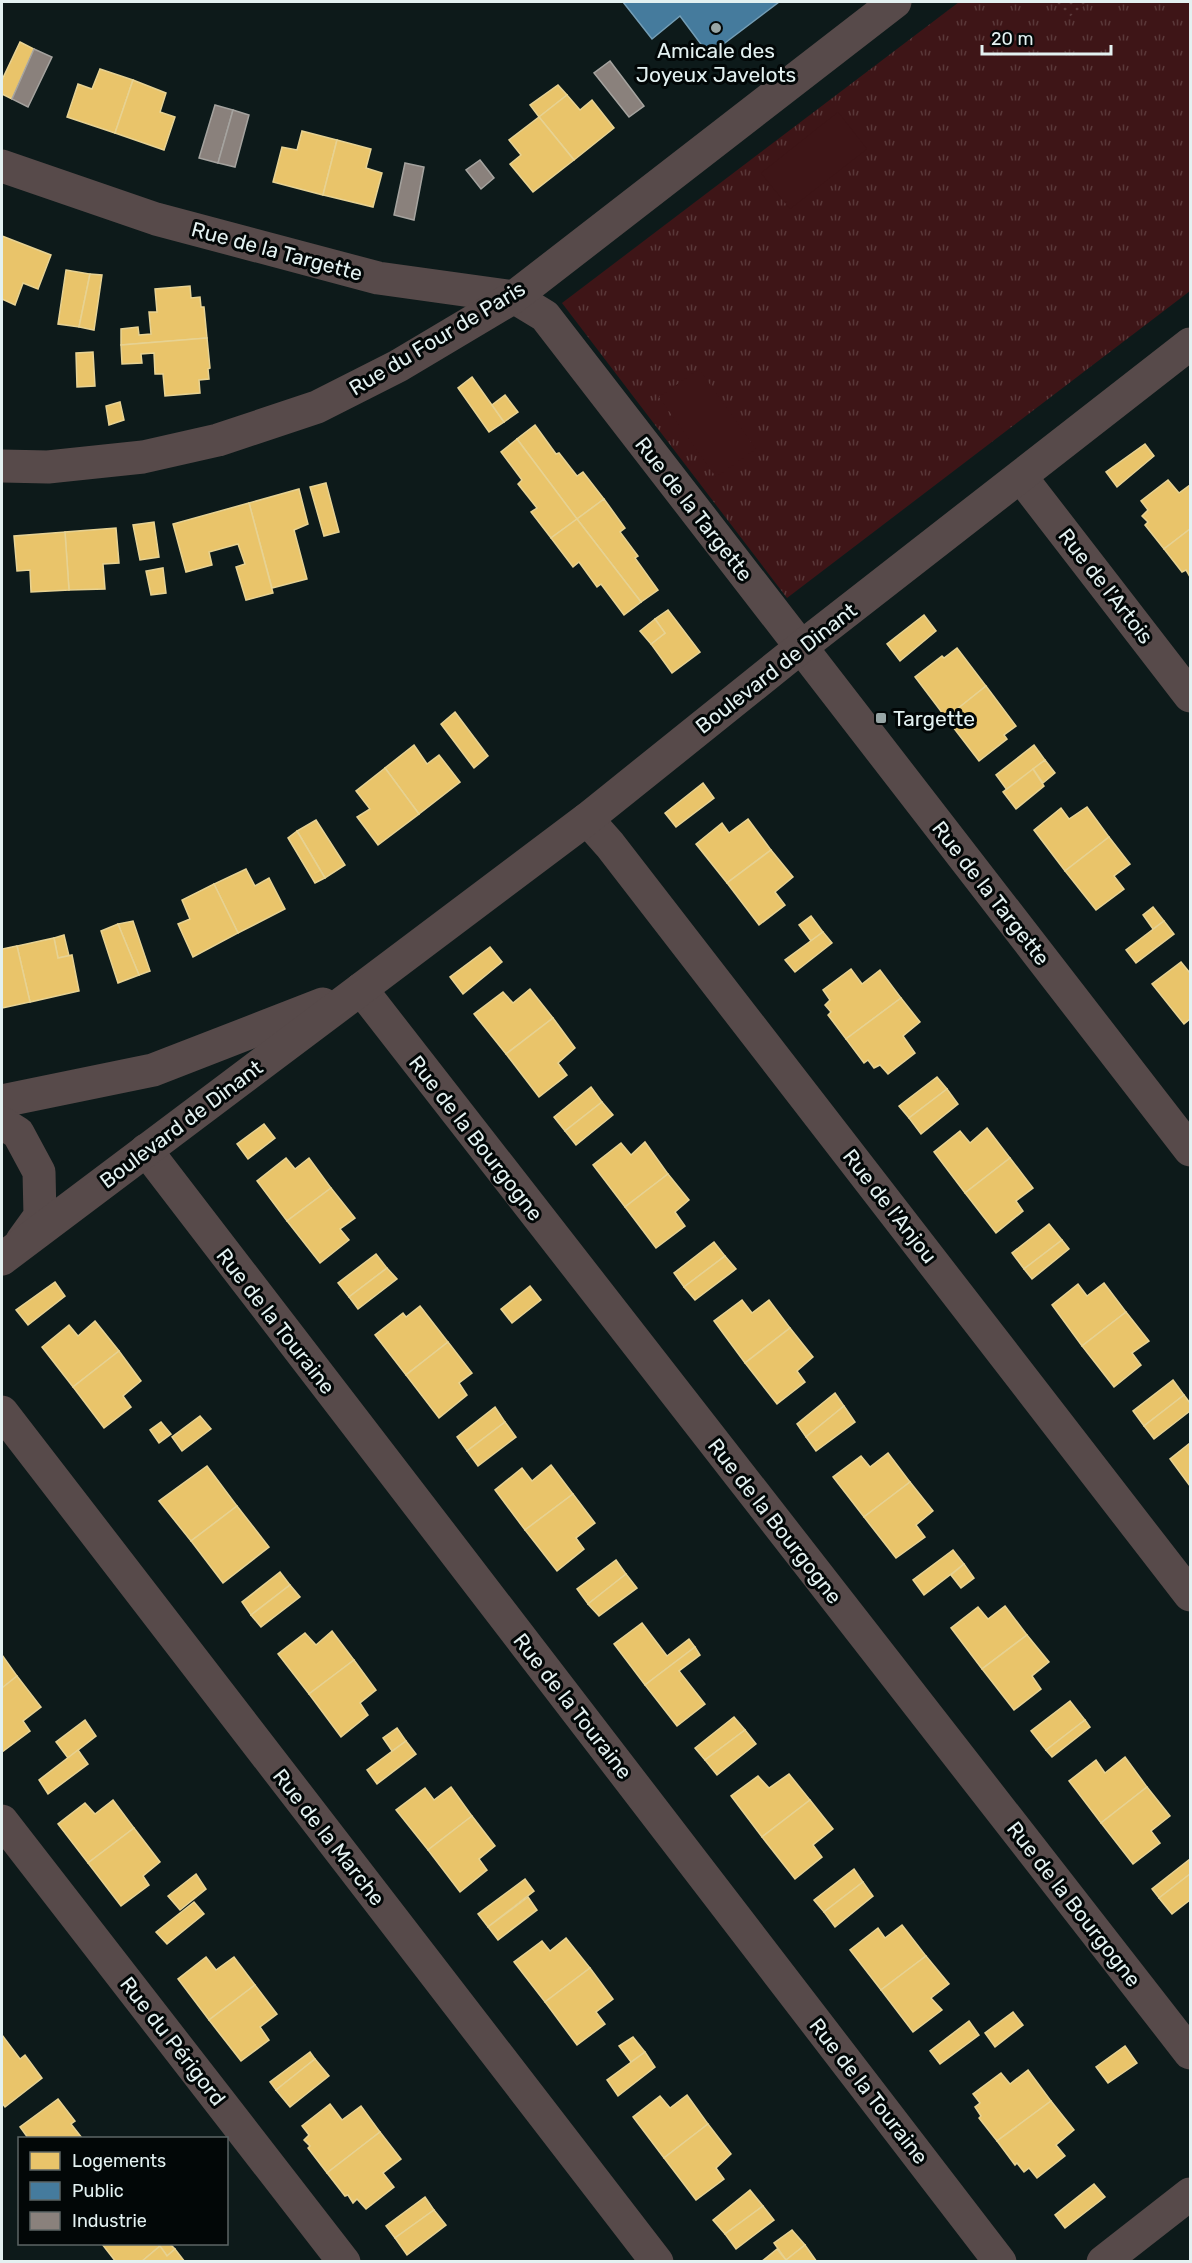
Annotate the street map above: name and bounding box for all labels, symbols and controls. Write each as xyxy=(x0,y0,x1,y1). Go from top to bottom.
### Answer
scale bar xyxy=(982,18,1111,56)
marker: Amicale des Joyeux Javelots xyxy=(709,21,723,35)
text: 20 m xyxy=(991,28,1033,50)
place label: Amicale des Joyeux Javelots xyxy=(636,38,796,87)
street label: Rue de la Targette xyxy=(189,216,365,286)
street label: Rue du Four de Paris xyxy=(344,276,530,400)
street label: Rue de la Targette xyxy=(630,432,758,586)
street label: Rue de l'Artois xyxy=(1053,524,1159,648)
street label: Boulevard de Dinant xyxy=(691,597,861,739)
place label: Targette xyxy=(893,706,975,731)
marker: Targette xyxy=(874,711,888,725)
street label: Rue de la Targette xyxy=(927,816,1055,970)
street label: Rue de la Bourgogne xyxy=(404,1050,548,1226)
street label: Boulevard de Dinant xyxy=(95,1055,267,1193)
street label: Rue de l'Anjou xyxy=(838,1144,942,1268)
street label: Rue de la Touraine xyxy=(211,1243,341,1399)
street label: Rue de la Bourgogne xyxy=(703,1433,847,1609)
street label: Rue de la Touraine xyxy=(508,1628,638,1784)
street label: Rue de la Marche xyxy=(268,1764,390,1910)
street label: Rue de la Bourgogne xyxy=(1002,1816,1146,1992)
street label: Rue du Périgord xyxy=(115,1972,231,2110)
street label: Rue de la Touraine xyxy=(804,2013,934,2169)
legend xyxy=(18,2137,228,2245)
text: Logements xyxy=(72,2150,166,2172)
text: Public xyxy=(72,2180,124,2202)
text: Industrie xyxy=(72,2210,147,2232)

